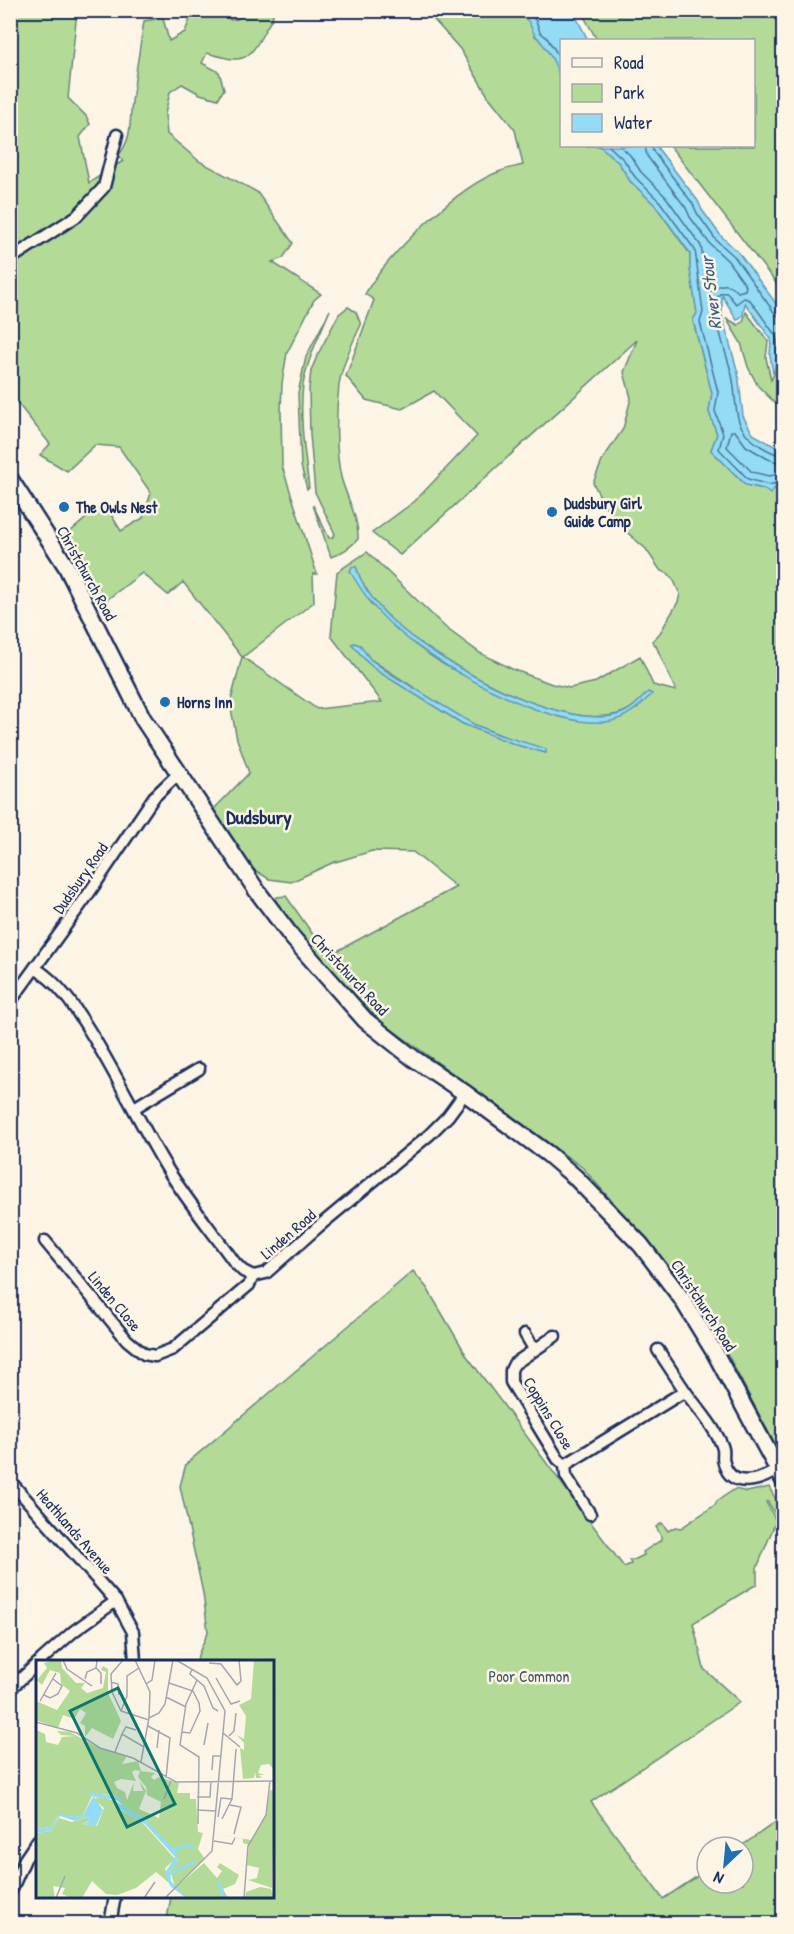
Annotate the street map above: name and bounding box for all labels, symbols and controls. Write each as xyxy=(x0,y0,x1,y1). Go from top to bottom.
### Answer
legend xyxy=(560,39,755,147)
text: Road xyxy=(614,50,644,75)
text: Park xyxy=(614,80,645,105)
text: Water xyxy=(614,110,652,135)
water label: River Stour xyxy=(693,253,727,331)
place label: Dudsbury Girl Guide Camp xyxy=(564,492,642,533)
place label: The Owls Nest xyxy=(75,496,158,518)
marker: The Owls Nest xyxy=(57,500,71,514)
marker: Dudsbury Girl Guide Camp xyxy=(545,505,559,519)
street label: Christchurch Road xyxy=(52,522,122,624)
place label: Horns Inn xyxy=(177,691,232,713)
marker: Horns Inn xyxy=(158,695,172,709)
district label: Dudsbury xyxy=(226,803,292,831)
street label: Dudsbury Road xyxy=(47,838,113,918)
street label: Christchurch Road xyxy=(306,928,394,1020)
street label: Linden Road xyxy=(256,1204,320,1264)
street label: Christchurch Road xyxy=(666,1255,742,1355)
street label: Linden Close xyxy=(83,1266,147,1336)
street label: Coppins Close xyxy=(519,1372,580,1454)
street label: Heathlands Avenue xyxy=(32,1483,119,1579)
inset map xyxy=(36,1660,274,1898)
park label: Poor Common xyxy=(488,1665,570,1687)
north arrow xyxy=(695,1835,755,1895)
text: N xyxy=(709,1867,727,1890)

